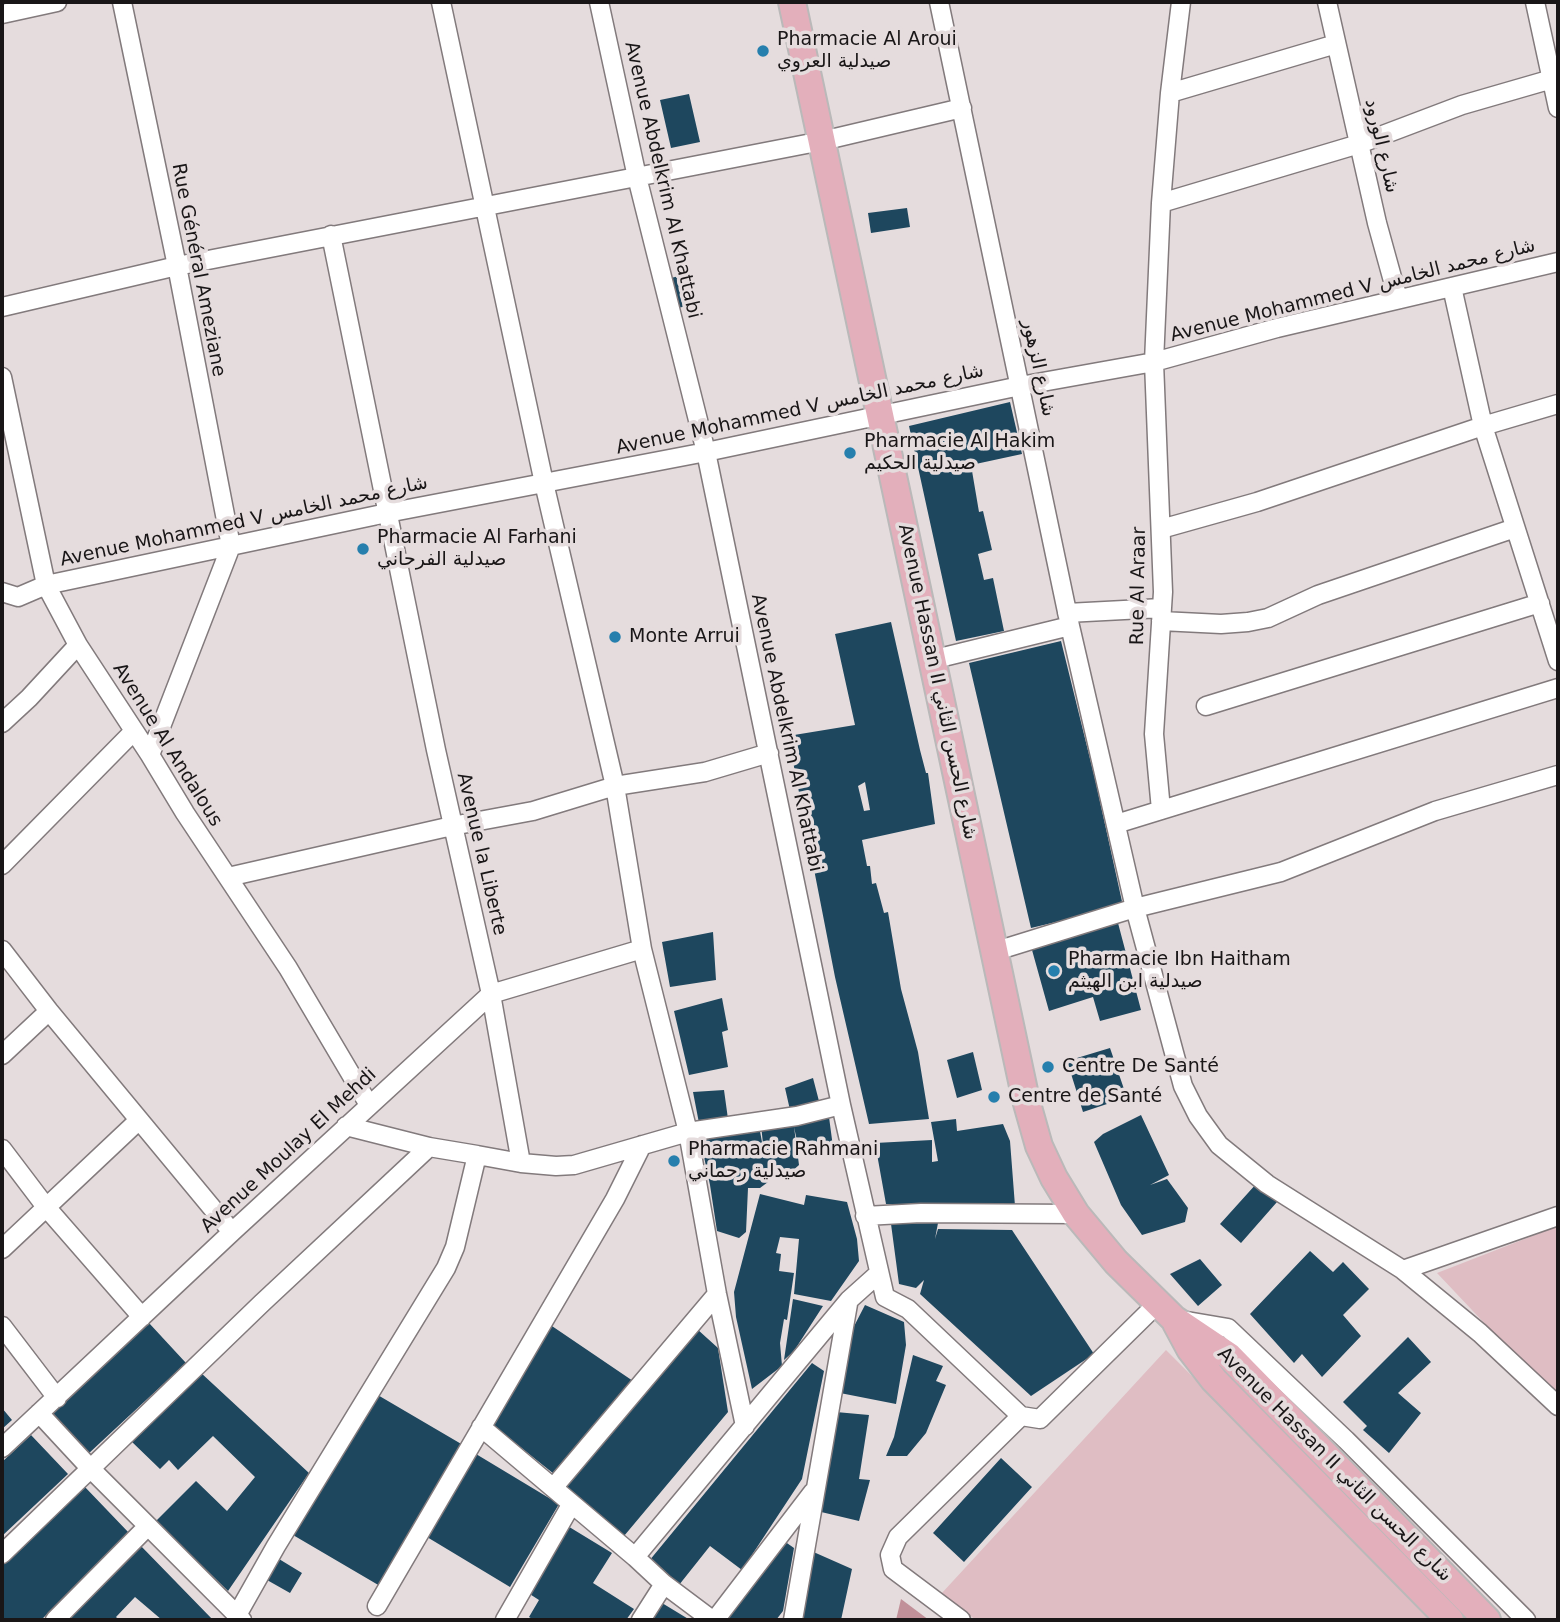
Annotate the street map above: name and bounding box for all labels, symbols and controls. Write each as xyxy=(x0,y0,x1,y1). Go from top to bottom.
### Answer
place label: Pharmacie Al Aroui صيدلية العروي xyxy=(777,29,957,73)
street label: Avenue Abdelkrim Al Khattabi xyxy=(619,39,705,321)
marker: Pharmacie Al Aroui صيدلية العروي xyxy=(755,43,771,59)
street label: شارع الورود xyxy=(1359,97,1403,195)
street label: Rue Général Ameziane xyxy=(166,161,230,379)
street label: Avenue Mohammed V شارع محمد الخامس xyxy=(1168,235,1538,347)
street label: شارع الزهور xyxy=(1017,317,1059,419)
street label: Avenue Mohammed V شارع محمد الخامس xyxy=(614,360,986,460)
place label: Pharmacie Al Hakim صيدلية الحكيم xyxy=(864,431,1055,475)
marker: Pharmacie Al Hakim صيدلية الحكيم xyxy=(842,445,858,461)
street label: Avenue Mohammed V شارع محمد الخامس xyxy=(58,472,430,572)
street label: Avenue Hassan II شارع الحسن الثاني xyxy=(892,522,982,842)
place label: Pharmacie Al Farhani صيدلية الفرحاني xyxy=(377,527,577,571)
street label: Rue Al Araar xyxy=(1127,527,1151,645)
marker: Pharmacie Al Farhani صيدلية الفرحاني xyxy=(355,541,371,557)
street label: Avenue Abdelkrim Al Khattabi xyxy=(745,592,827,874)
place label: Monte Arrui xyxy=(629,626,740,648)
marker: Monte Arrui xyxy=(607,629,623,645)
street label: Avenue Al Andalous xyxy=(107,659,227,831)
street label: Avenue la Liberte xyxy=(451,770,511,938)
place label: Pharmacie Ibn Haitham صيدلية ابن الهيثم xyxy=(1068,949,1291,993)
marker: Pharmacie Ibn Haitham صيدلية ابن الهيثم xyxy=(1046,963,1062,979)
place label: Centre De Santé xyxy=(1062,1056,1219,1078)
marker: Centre De Santé xyxy=(1040,1059,1056,1075)
street label: Avenue Moulay El Mehdi xyxy=(197,1064,381,1238)
place label: Centre de Santé xyxy=(1008,1086,1162,1108)
marker: Centre de Santé xyxy=(986,1089,1002,1105)
place label: Pharmacie Rahmani صيدلية رحماني xyxy=(688,1139,878,1183)
marker: Pharmacie Rahmani صيدلية رحماني xyxy=(666,1153,682,1169)
street label: Avenue Hassan II شارع الحسن الثاني xyxy=(1212,1343,1456,1587)

